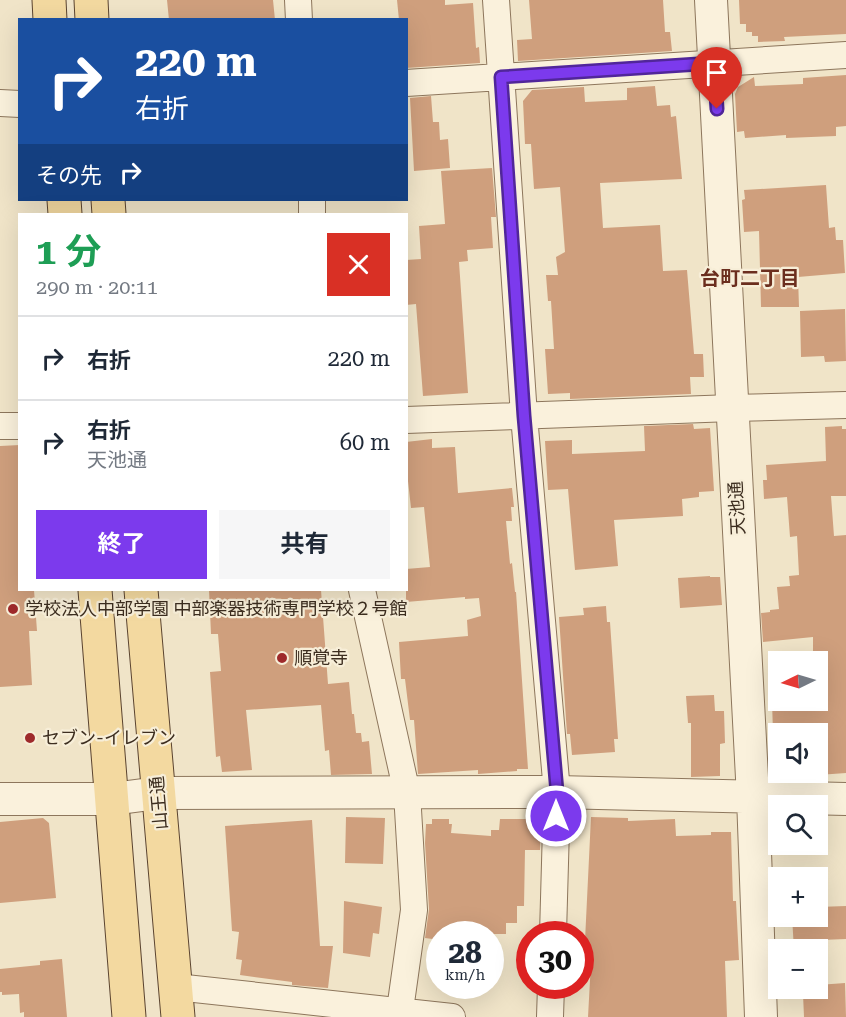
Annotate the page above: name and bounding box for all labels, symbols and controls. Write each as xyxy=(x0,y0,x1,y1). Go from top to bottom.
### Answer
text: 220 m xyxy=(135,37,257,86)
icon: right xyxy=(36,42,114,120)
pin xyxy=(691,47,742,109)
icon: arrive xyxy=(700,56,733,89)
text: 右折 xyxy=(135,93,189,125)
icon: right xyxy=(114,156,147,189)
text: その先 xyxy=(36,163,102,188)
text: 1 分 xyxy=(36,231,101,273)
button: close xyxy=(327,233,390,296)
district label: 台町二丁目 xyxy=(700,266,800,290)
text: 290 m · 20:11 xyxy=(36,275,158,299)
icon: right xyxy=(36,342,69,375)
text: 220 m xyxy=(327,346,390,371)
text: 右折 xyxy=(87,348,131,373)
text: 右折 xyxy=(87,418,131,443)
icon: right xyxy=(36,426,69,459)
text: 60 m xyxy=(340,430,390,455)
text: 天池通 xyxy=(87,448,147,472)
street label: 天池通 xyxy=(725,481,748,536)
button: 終了 xyxy=(36,510,207,579)
button: 共有 xyxy=(219,510,390,579)
place label: 学校法人中部学園 中部楽器技術専門学校２号館 xyxy=(25,598,408,619)
marker: 学校法人中部学園 中部楽器技術専門学校２号館 xyxy=(6,602,20,616)
place label: 順覚寺 xyxy=(294,647,348,668)
marker: 順覚寺 xyxy=(275,651,289,665)
north arrow xyxy=(768,651,828,711)
map controls xyxy=(768,651,828,999)
button: sound xyxy=(768,723,828,783)
place label: セブン-イレブン xyxy=(42,727,176,748)
marker: セブン-イレブン xyxy=(23,731,37,745)
street label: 山王通 xyxy=(146,775,171,831)
position arrow xyxy=(524,784,588,848)
button: search xyxy=(768,795,828,855)
button: + xyxy=(768,867,828,927)
speed limit sign: 30 xyxy=(516,921,594,999)
text: 28 xyxy=(448,935,482,970)
button: − xyxy=(768,939,828,999)
text: km/h xyxy=(445,966,485,984)

